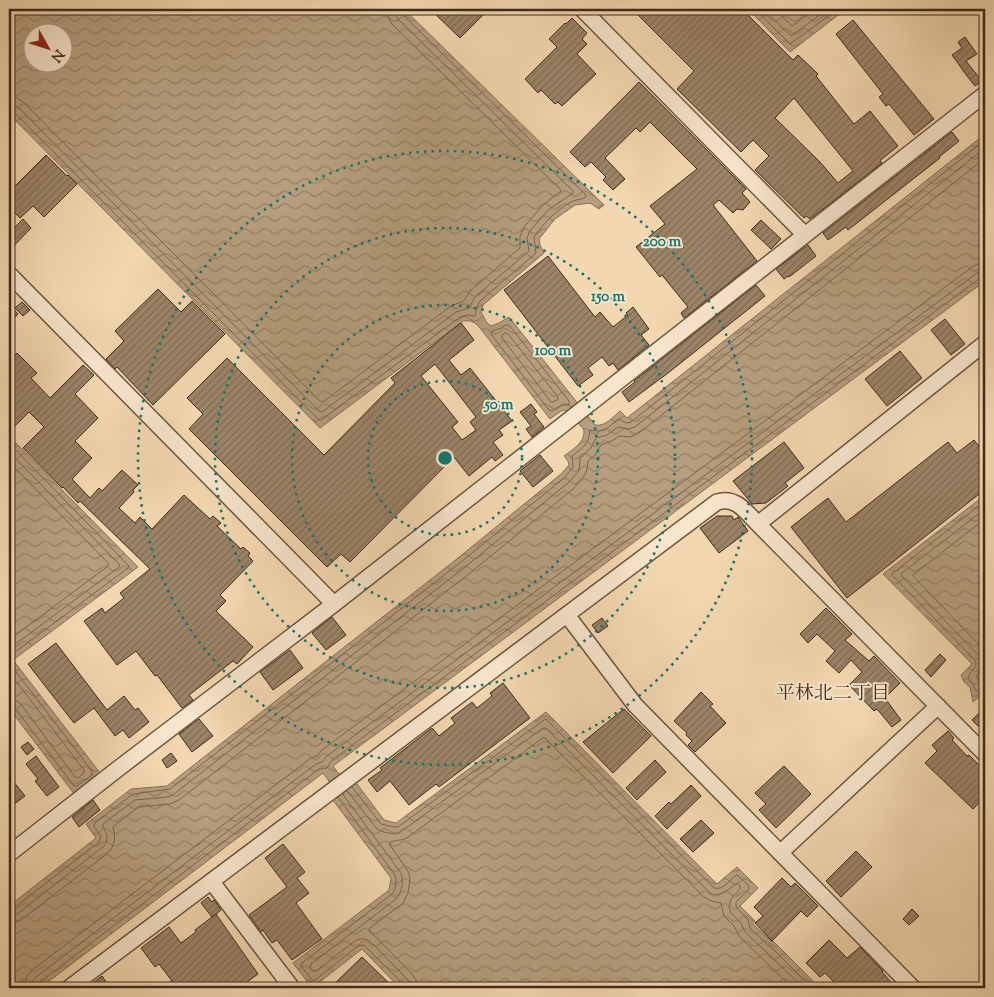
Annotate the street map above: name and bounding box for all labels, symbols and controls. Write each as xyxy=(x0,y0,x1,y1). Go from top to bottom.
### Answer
north arrow xyxy=(22,22,72,72)
text: N xyxy=(45,44,68,66)
text: 200 m xyxy=(643,232,682,253)
text: 150 m xyxy=(591,287,625,308)
text: 100 m xyxy=(535,341,572,362)
text: 50 m xyxy=(484,395,514,416)
centre of rings xyxy=(436,449,454,467)
district label: 平林北二丁目 xyxy=(776,681,890,708)

